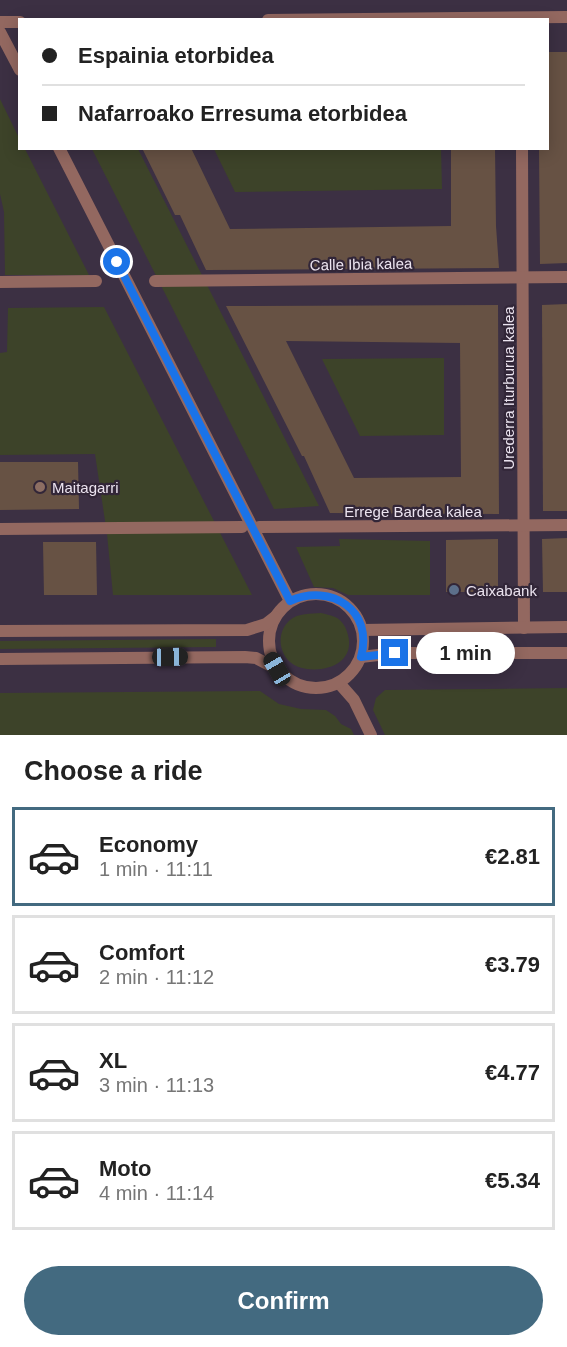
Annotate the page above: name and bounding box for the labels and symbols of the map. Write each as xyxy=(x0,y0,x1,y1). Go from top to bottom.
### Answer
route start xyxy=(103,248,130,275)
street label: Calle Ibia kalea xyxy=(310,255,413,273)
street label: Urederra Iturburua kalea xyxy=(500,306,517,470)
place label: Maitagarri xyxy=(52,479,119,496)
marker: Maitagarri xyxy=(33,480,47,494)
street label: Errege Bardea kalea xyxy=(344,503,482,520)
place label: Caixabank xyxy=(466,582,537,599)
marker: Caixabank xyxy=(447,583,461,597)
callout: 1 min xyxy=(416,632,515,674)
route end xyxy=(381,639,408,666)
car xyxy=(152,648,188,666)
car xyxy=(260,649,294,689)

